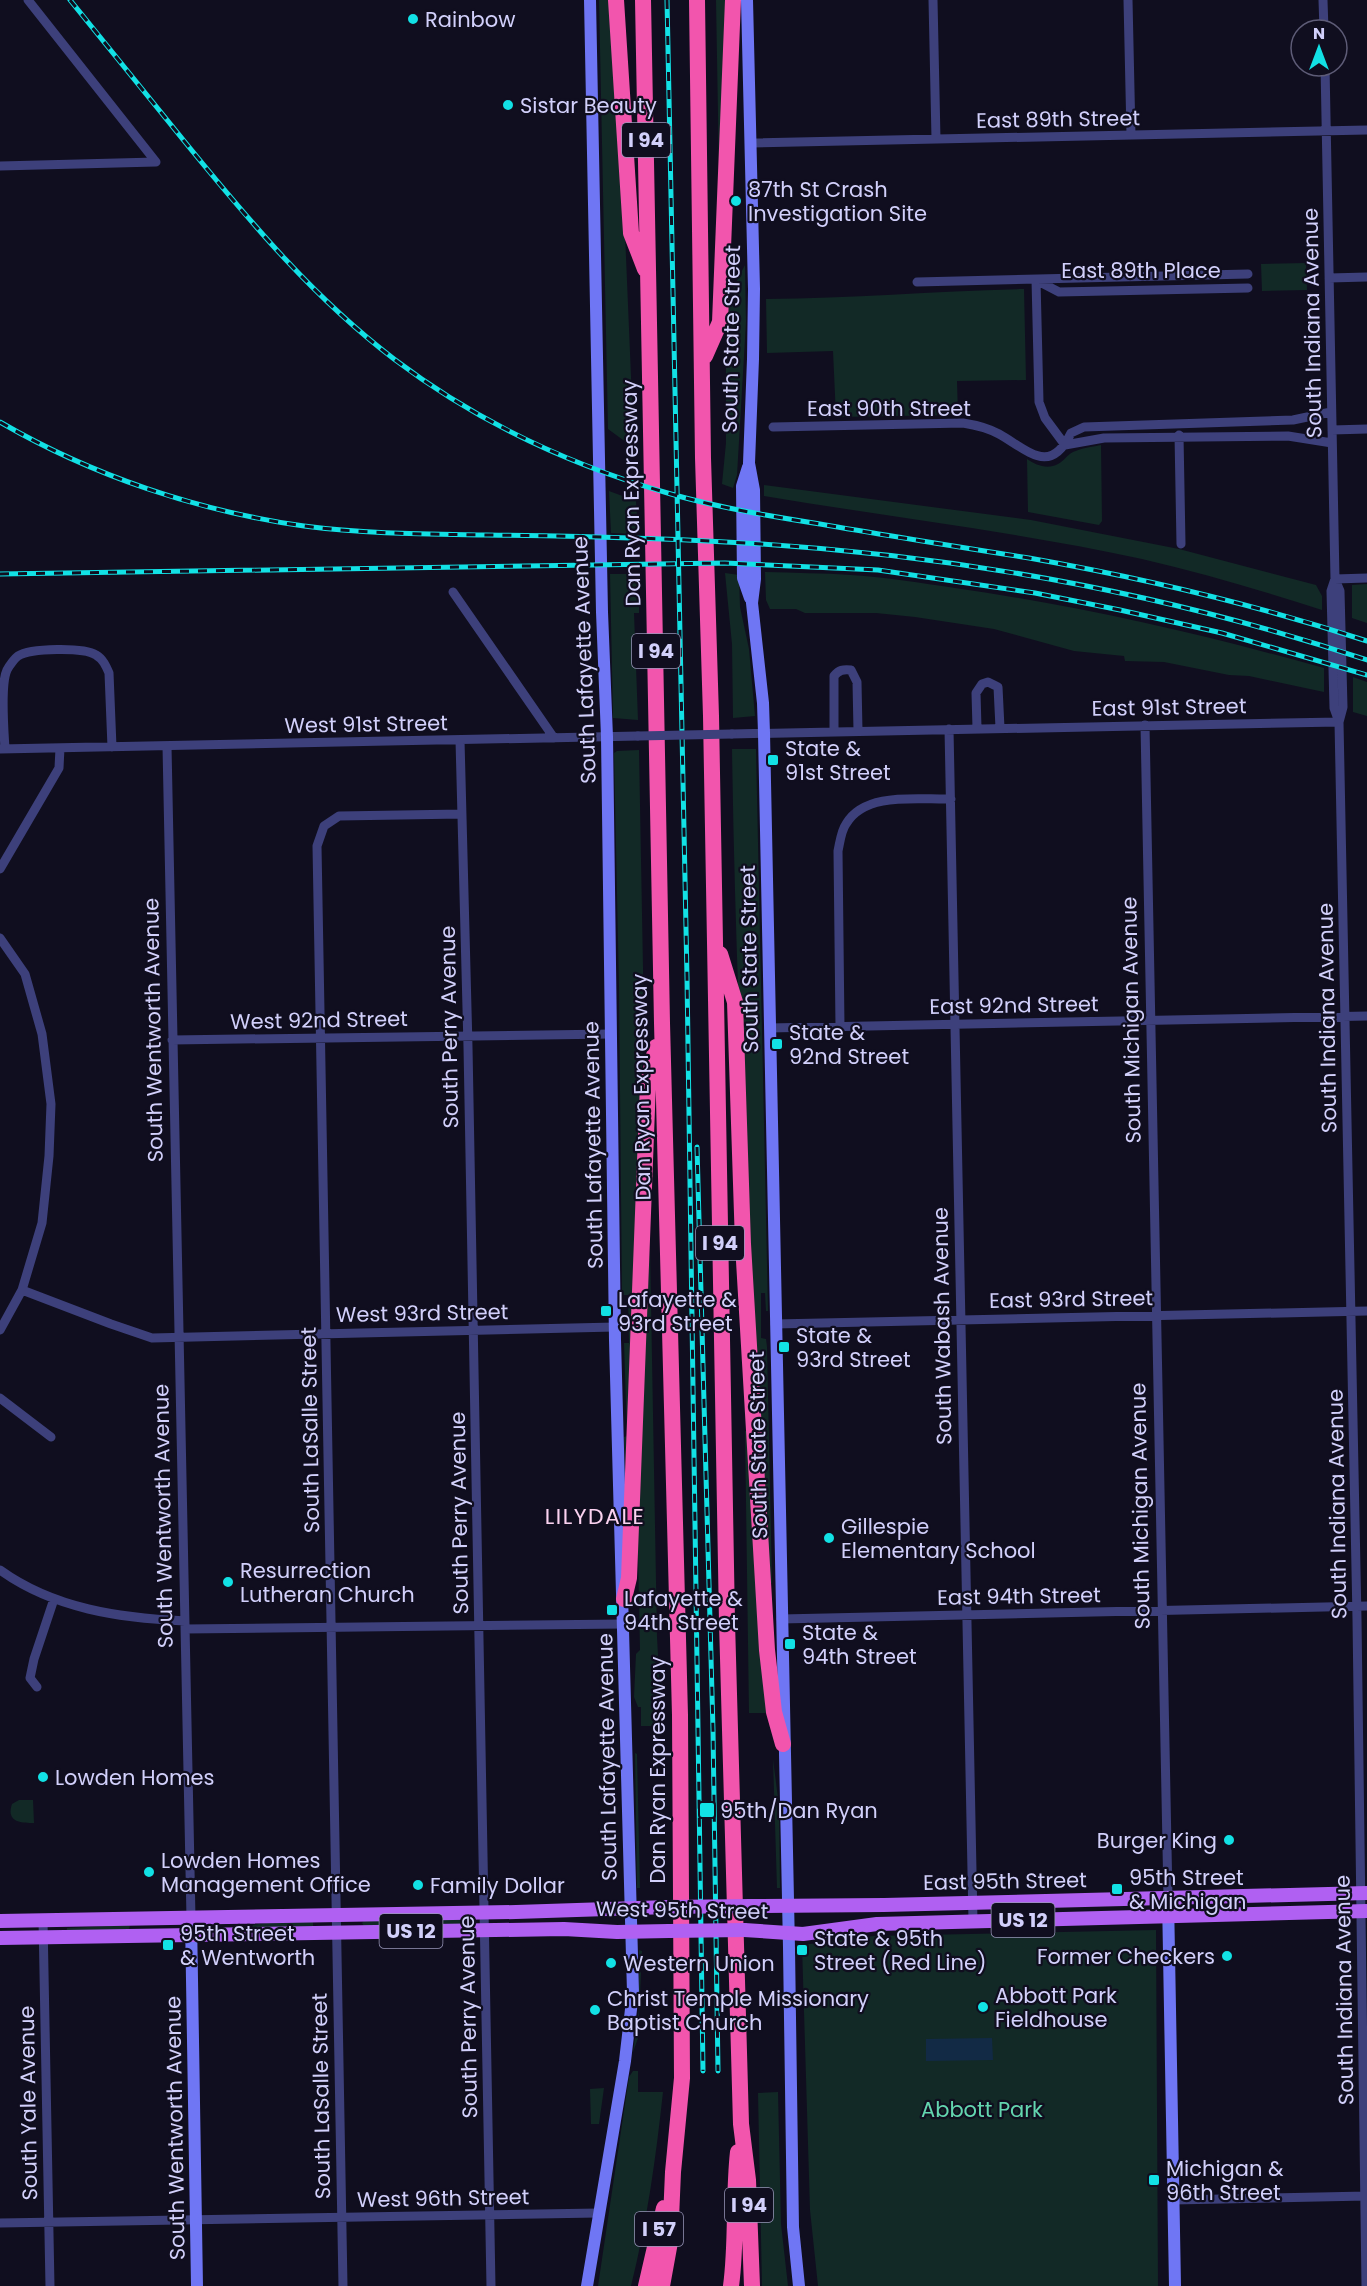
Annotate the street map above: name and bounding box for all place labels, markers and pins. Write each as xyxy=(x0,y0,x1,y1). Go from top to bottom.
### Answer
place label: Rainbow xyxy=(425,5,515,34)
marker: Rainbow xyxy=(406,12,420,26)
place label: Sistar Beauty xyxy=(520,91,657,120)
marker: Sistar Beauty xyxy=(501,98,515,112)
place label: 87th St Crash Investigation Site xyxy=(748,175,927,228)
marker: 87th St Crash Investigation Site xyxy=(729,194,743,208)
place label: State & 91st Street xyxy=(785,734,891,787)
marker: State & 91st Street xyxy=(766,753,780,767)
place label: State & 92nd Street xyxy=(789,1018,909,1071)
marker: State & 92nd Street xyxy=(770,1037,784,1051)
place label: Lafayette & 93rd Street xyxy=(618,1285,737,1338)
marker: Lafayette & 93rd Street xyxy=(599,1304,613,1318)
place label: State & 93rd Street xyxy=(796,1321,911,1374)
marker: State & 93rd Street xyxy=(777,1340,791,1354)
place label: Gillespie Elementary School xyxy=(841,1512,1036,1565)
marker: Gillespie Elementary School xyxy=(822,1531,836,1545)
place label: Resurrection Lutheran Church xyxy=(240,1556,415,1609)
marker: Resurrection Lutheran Church xyxy=(221,1575,235,1589)
place label: Lafayette & 94th Street xyxy=(624,1584,743,1637)
marker: Lafayette & 94th Street xyxy=(605,1603,619,1617)
place label: State & 94th Street xyxy=(802,1618,917,1671)
marker: State & 94th Street xyxy=(783,1637,797,1651)
place label: Lowden Homes xyxy=(55,1763,215,1792)
marker: Lowden Homes xyxy=(36,1770,50,1784)
place label: 95th/Dan Ryan xyxy=(720,1796,878,1825)
marker: 95th/Dan Ryan xyxy=(698,1801,716,1819)
place label: Burger King xyxy=(1097,1826,1217,1855)
marker: Burger King xyxy=(1222,1833,1236,1847)
place label: Lowden Homes Management Office xyxy=(161,1846,371,1899)
place label: 95th Street & Michigan xyxy=(1129,1863,1247,1916)
marker: Lowden Homes Management Office xyxy=(142,1865,156,1879)
place label: Family Dollar xyxy=(430,1871,565,1900)
marker: Family Dollar xyxy=(411,1878,425,1892)
marker: 95th Street & Michigan xyxy=(1110,1882,1124,1896)
place label: 95th Street & Wentworth xyxy=(180,1919,315,1972)
place label: State & 95th Street (Red Line) xyxy=(814,1924,986,1977)
marker: 95th Street & Wentworth xyxy=(161,1938,175,1952)
place label: Former Checkers xyxy=(1037,1942,1215,1971)
marker: State & 95th Street (Red Line) xyxy=(795,1943,809,1957)
place label: Western Union xyxy=(623,1949,775,1978)
marker: Former Checkers xyxy=(1220,1949,1234,1963)
marker: Western Union xyxy=(604,1956,618,1970)
place label: Abbott Park Fieldhouse xyxy=(995,1981,1117,2034)
place label: Christ Temple Missionary Baptist Church xyxy=(607,1984,869,2037)
marker: Abbott Park Fieldhouse xyxy=(976,2000,990,2014)
marker: Christ Temple Missionary Baptist Church xyxy=(588,2003,602,2017)
place label: Michigan & 96th Street xyxy=(1166,2154,1284,2207)
marker: Michigan & 96th Street xyxy=(1147,2173,1161,2187)

